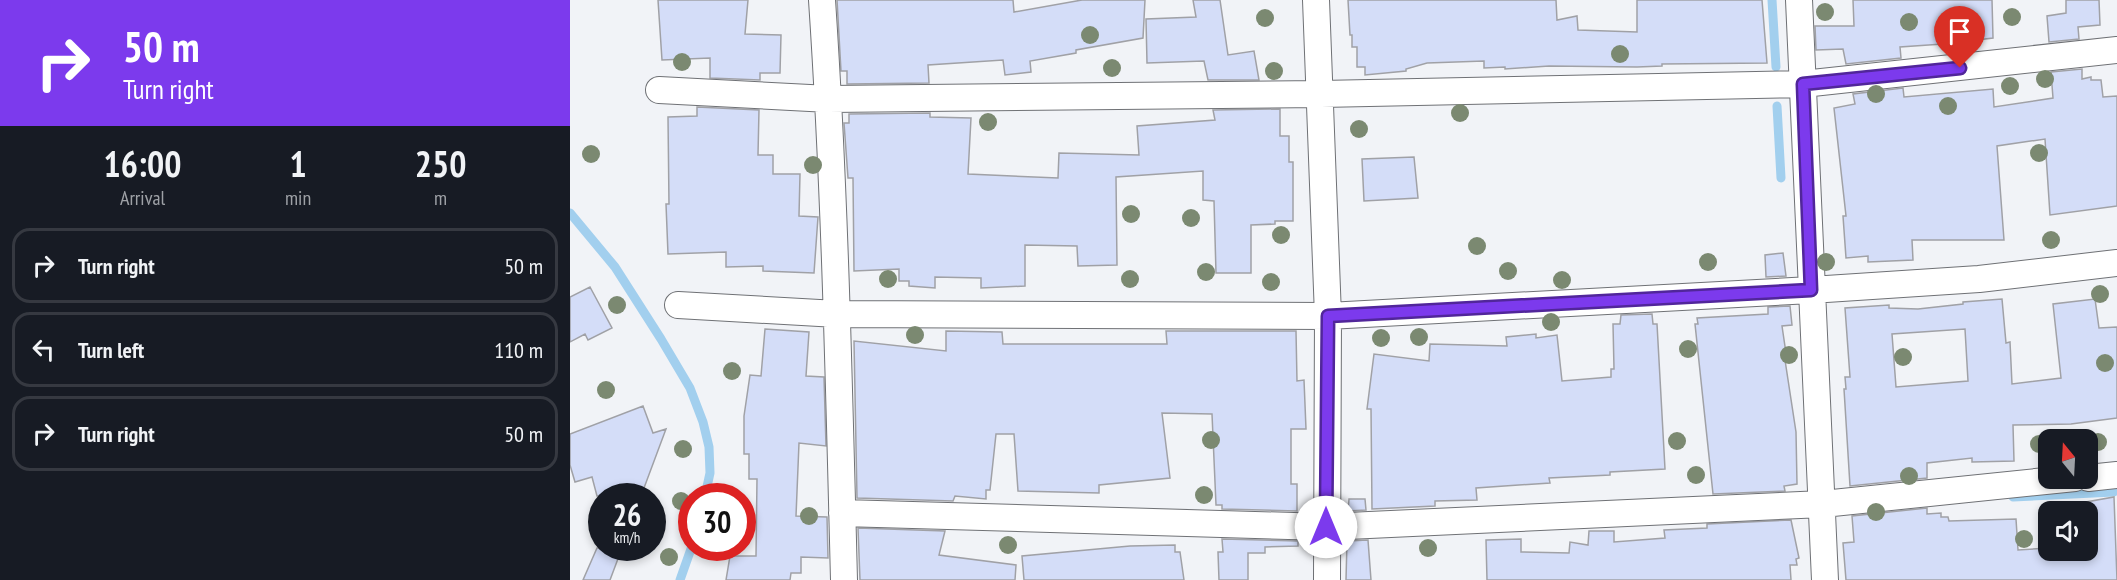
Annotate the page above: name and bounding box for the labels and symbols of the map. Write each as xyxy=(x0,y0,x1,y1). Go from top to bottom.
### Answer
pin xyxy=(1934,6,1985,68)
north arrow xyxy=(2038,429,2098,489)
speed limit sign: 30 xyxy=(678,483,756,561)
position arrow xyxy=(1294,495,1358,559)

